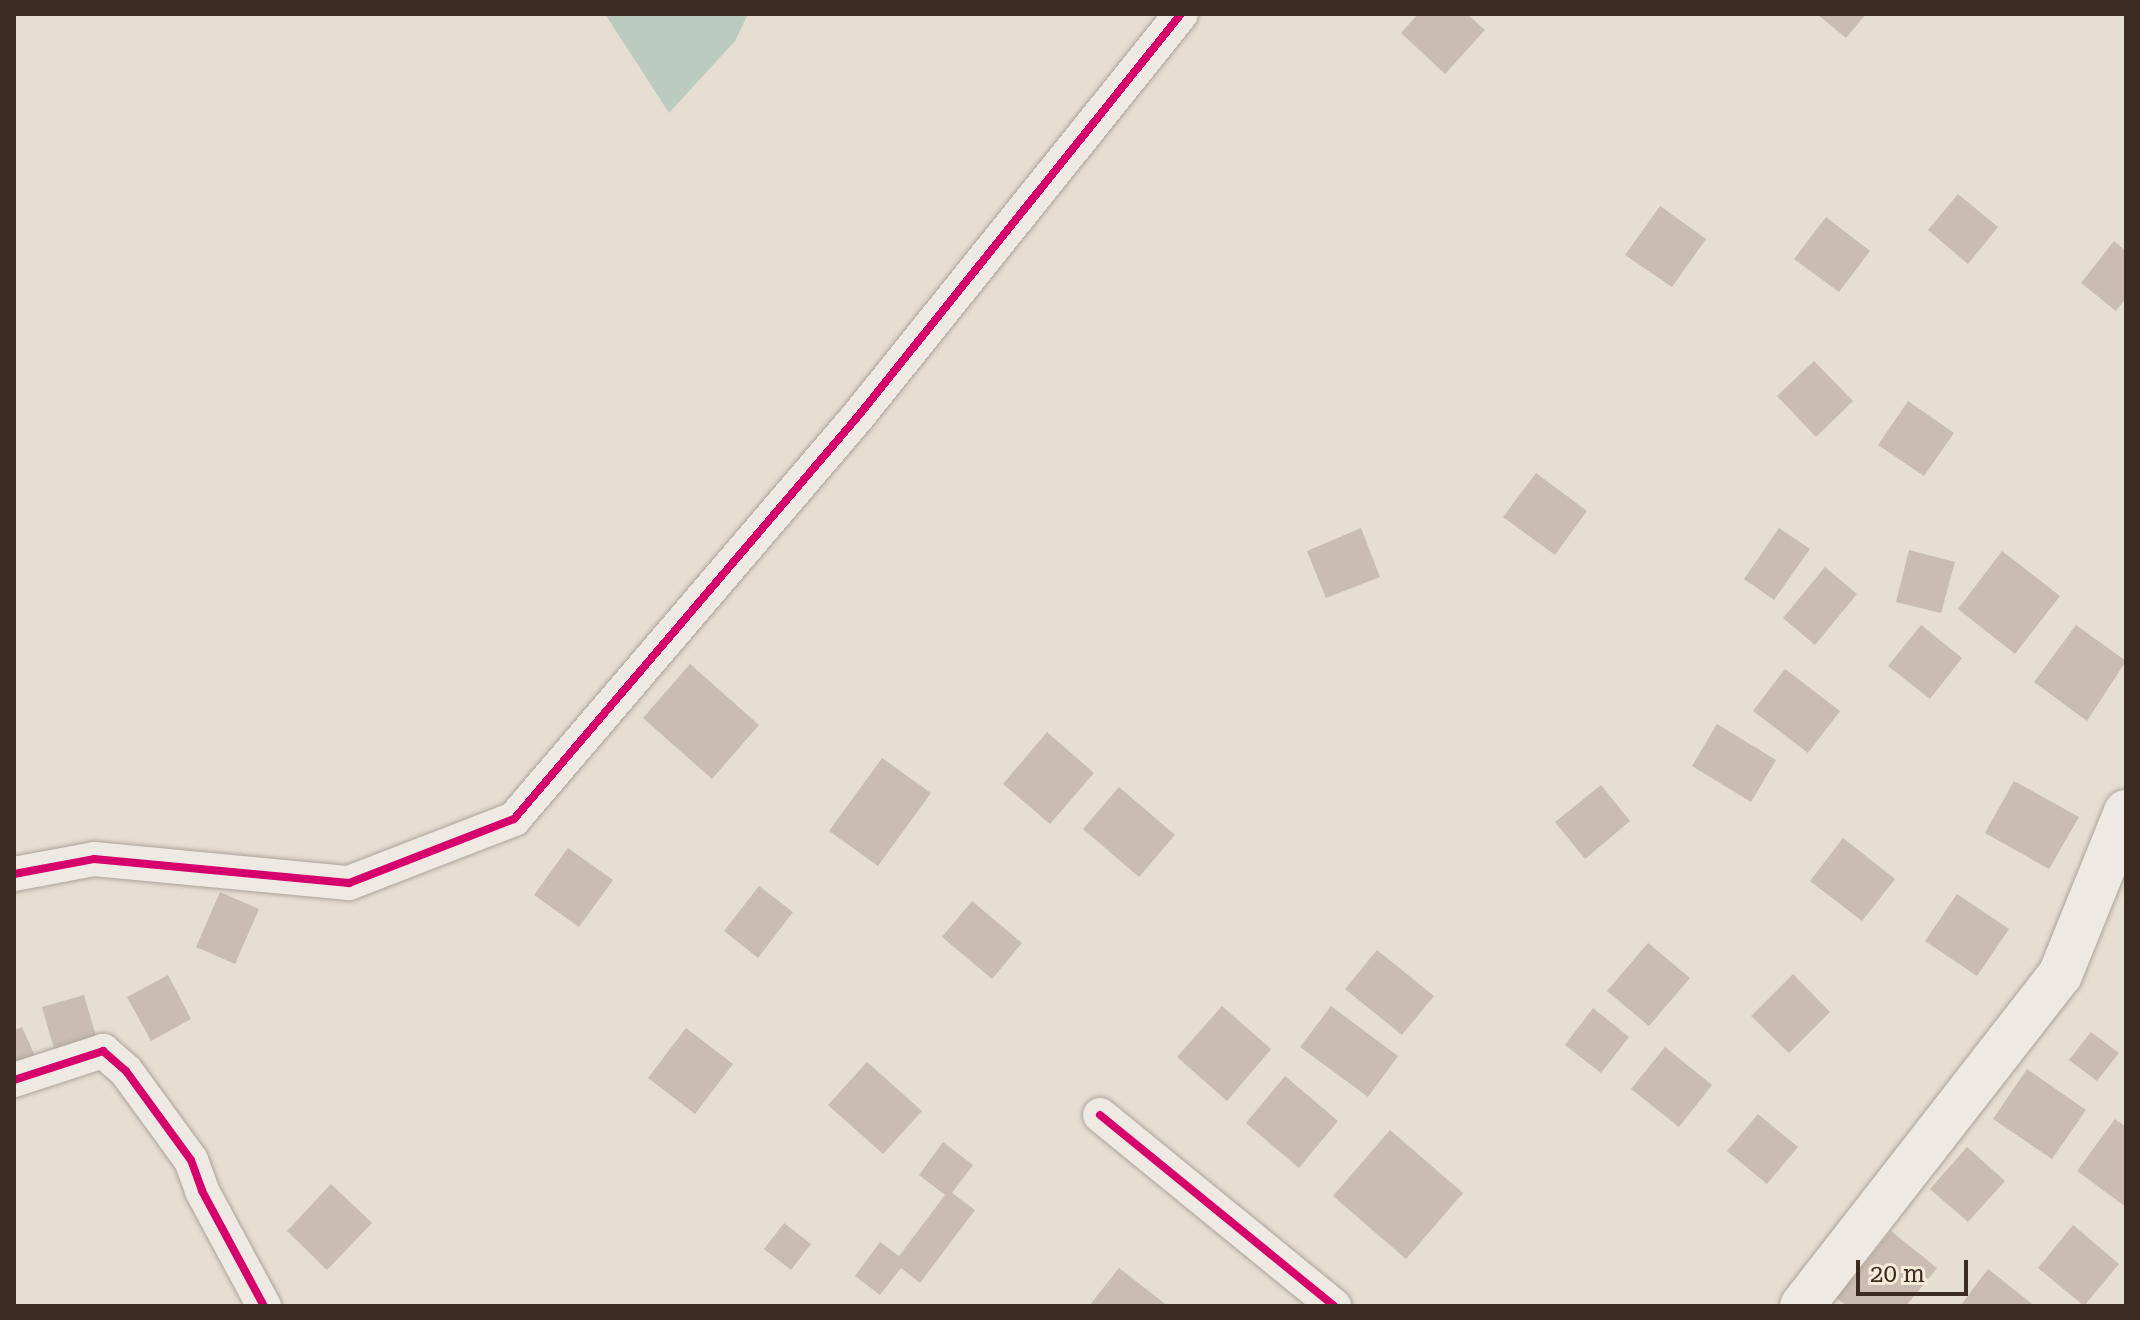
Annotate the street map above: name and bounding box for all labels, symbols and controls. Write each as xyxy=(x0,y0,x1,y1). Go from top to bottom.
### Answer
scale bar xyxy=(1860,1244,1972,1294)
text: 20 m xyxy=(1870,1260,1925,1288)

